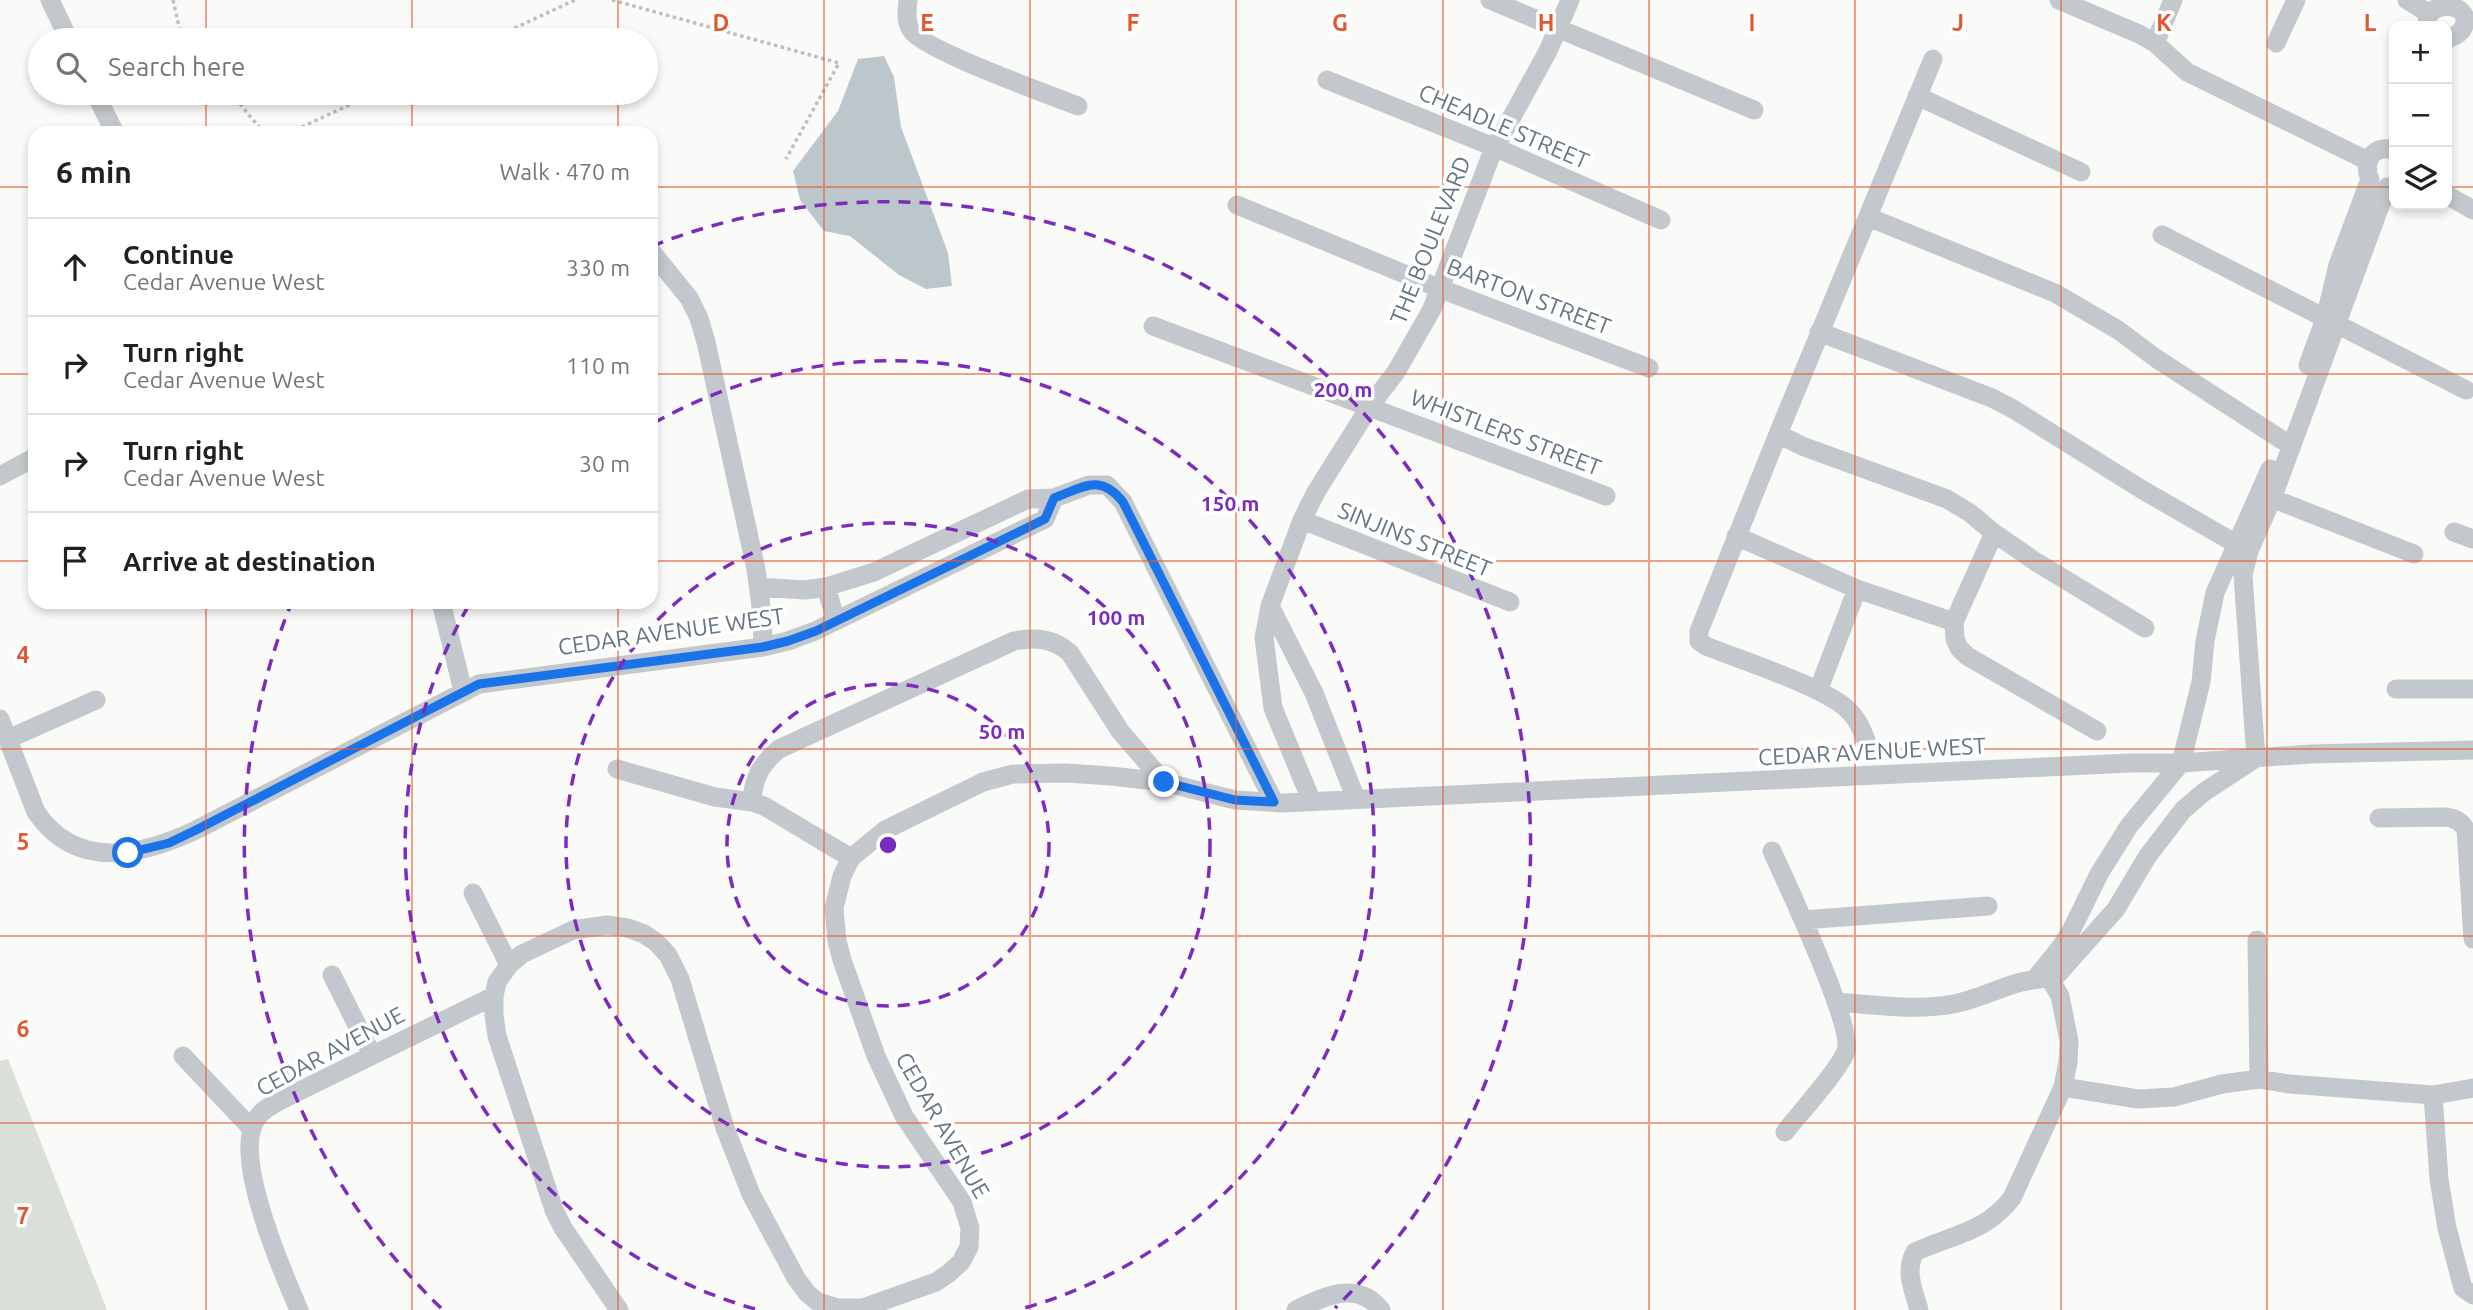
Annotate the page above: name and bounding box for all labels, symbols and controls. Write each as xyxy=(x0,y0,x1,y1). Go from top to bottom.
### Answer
text: D xyxy=(713,10,729,35)
text: E xyxy=(920,10,934,35)
text: F xyxy=(1127,10,1140,35)
text: G xyxy=(1332,10,1348,35)
text: H xyxy=(1538,10,1554,35)
text: I xyxy=(1749,10,1755,35)
text: J xyxy=(1952,10,1964,35)
text: K xyxy=(2156,10,2172,35)
text: L xyxy=(2364,10,2377,35)
map controls xyxy=(2389,21,2452,210)
button: + xyxy=(2389,21,2452,84)
search box xyxy=(28,28,658,105)
icon: search xyxy=(52,48,90,86)
text: Search here xyxy=(108,52,245,81)
street label: CHEADLE STREET xyxy=(1415,79,1593,173)
button: − xyxy=(2389,84,2452,147)
button: layers xyxy=(2389,147,2452,210)
street label: THE BOULEVARD xyxy=(1385,152,1475,328)
text: 6 min xyxy=(56,155,132,189)
text: Walk · 470 m xyxy=(499,159,630,184)
text: Continue xyxy=(123,240,234,269)
icon: ahead xyxy=(56,248,94,286)
street label: BARTON STREET xyxy=(1444,253,1615,339)
text: 330 m xyxy=(566,255,630,280)
text: Cedar Avenue West xyxy=(123,269,324,294)
text: Turn right xyxy=(123,338,244,367)
icon: right xyxy=(56,346,94,384)
text: 110 m xyxy=(566,353,630,378)
text: Cedar Avenue West xyxy=(123,367,324,392)
text: 200 m xyxy=(1314,377,1372,401)
street label: WHISTLERS STREET xyxy=(1407,384,1605,480)
text: Turn right xyxy=(123,436,244,465)
icon: right xyxy=(56,444,94,482)
text: 30 m xyxy=(579,451,630,476)
text: Cedar Avenue West xyxy=(123,465,324,490)
text: 150 m xyxy=(1201,491,1259,515)
street label: SINJINS STREET xyxy=(1335,497,1495,581)
icon: arrive xyxy=(56,542,94,580)
text: Arrive at destination xyxy=(123,547,376,576)
street label: CEDAR AVENUE WEST xyxy=(556,603,786,659)
text: 100 m xyxy=(1087,605,1145,629)
text: 4 xyxy=(17,642,30,667)
text: 50 m xyxy=(979,719,1025,743)
street label: CEDAR AVENUE WEST xyxy=(1757,733,1987,769)
route end xyxy=(1148,766,1179,797)
text: 5 xyxy=(17,829,29,854)
centre of rings xyxy=(876,833,900,857)
route start xyxy=(112,837,143,868)
street label: CEDAR AVENUE xyxy=(252,1001,408,1101)
text: 6 xyxy=(17,1016,30,1041)
street label: CEDAR AVENUE xyxy=(891,1048,995,1202)
text: 7 xyxy=(17,1203,29,1228)

